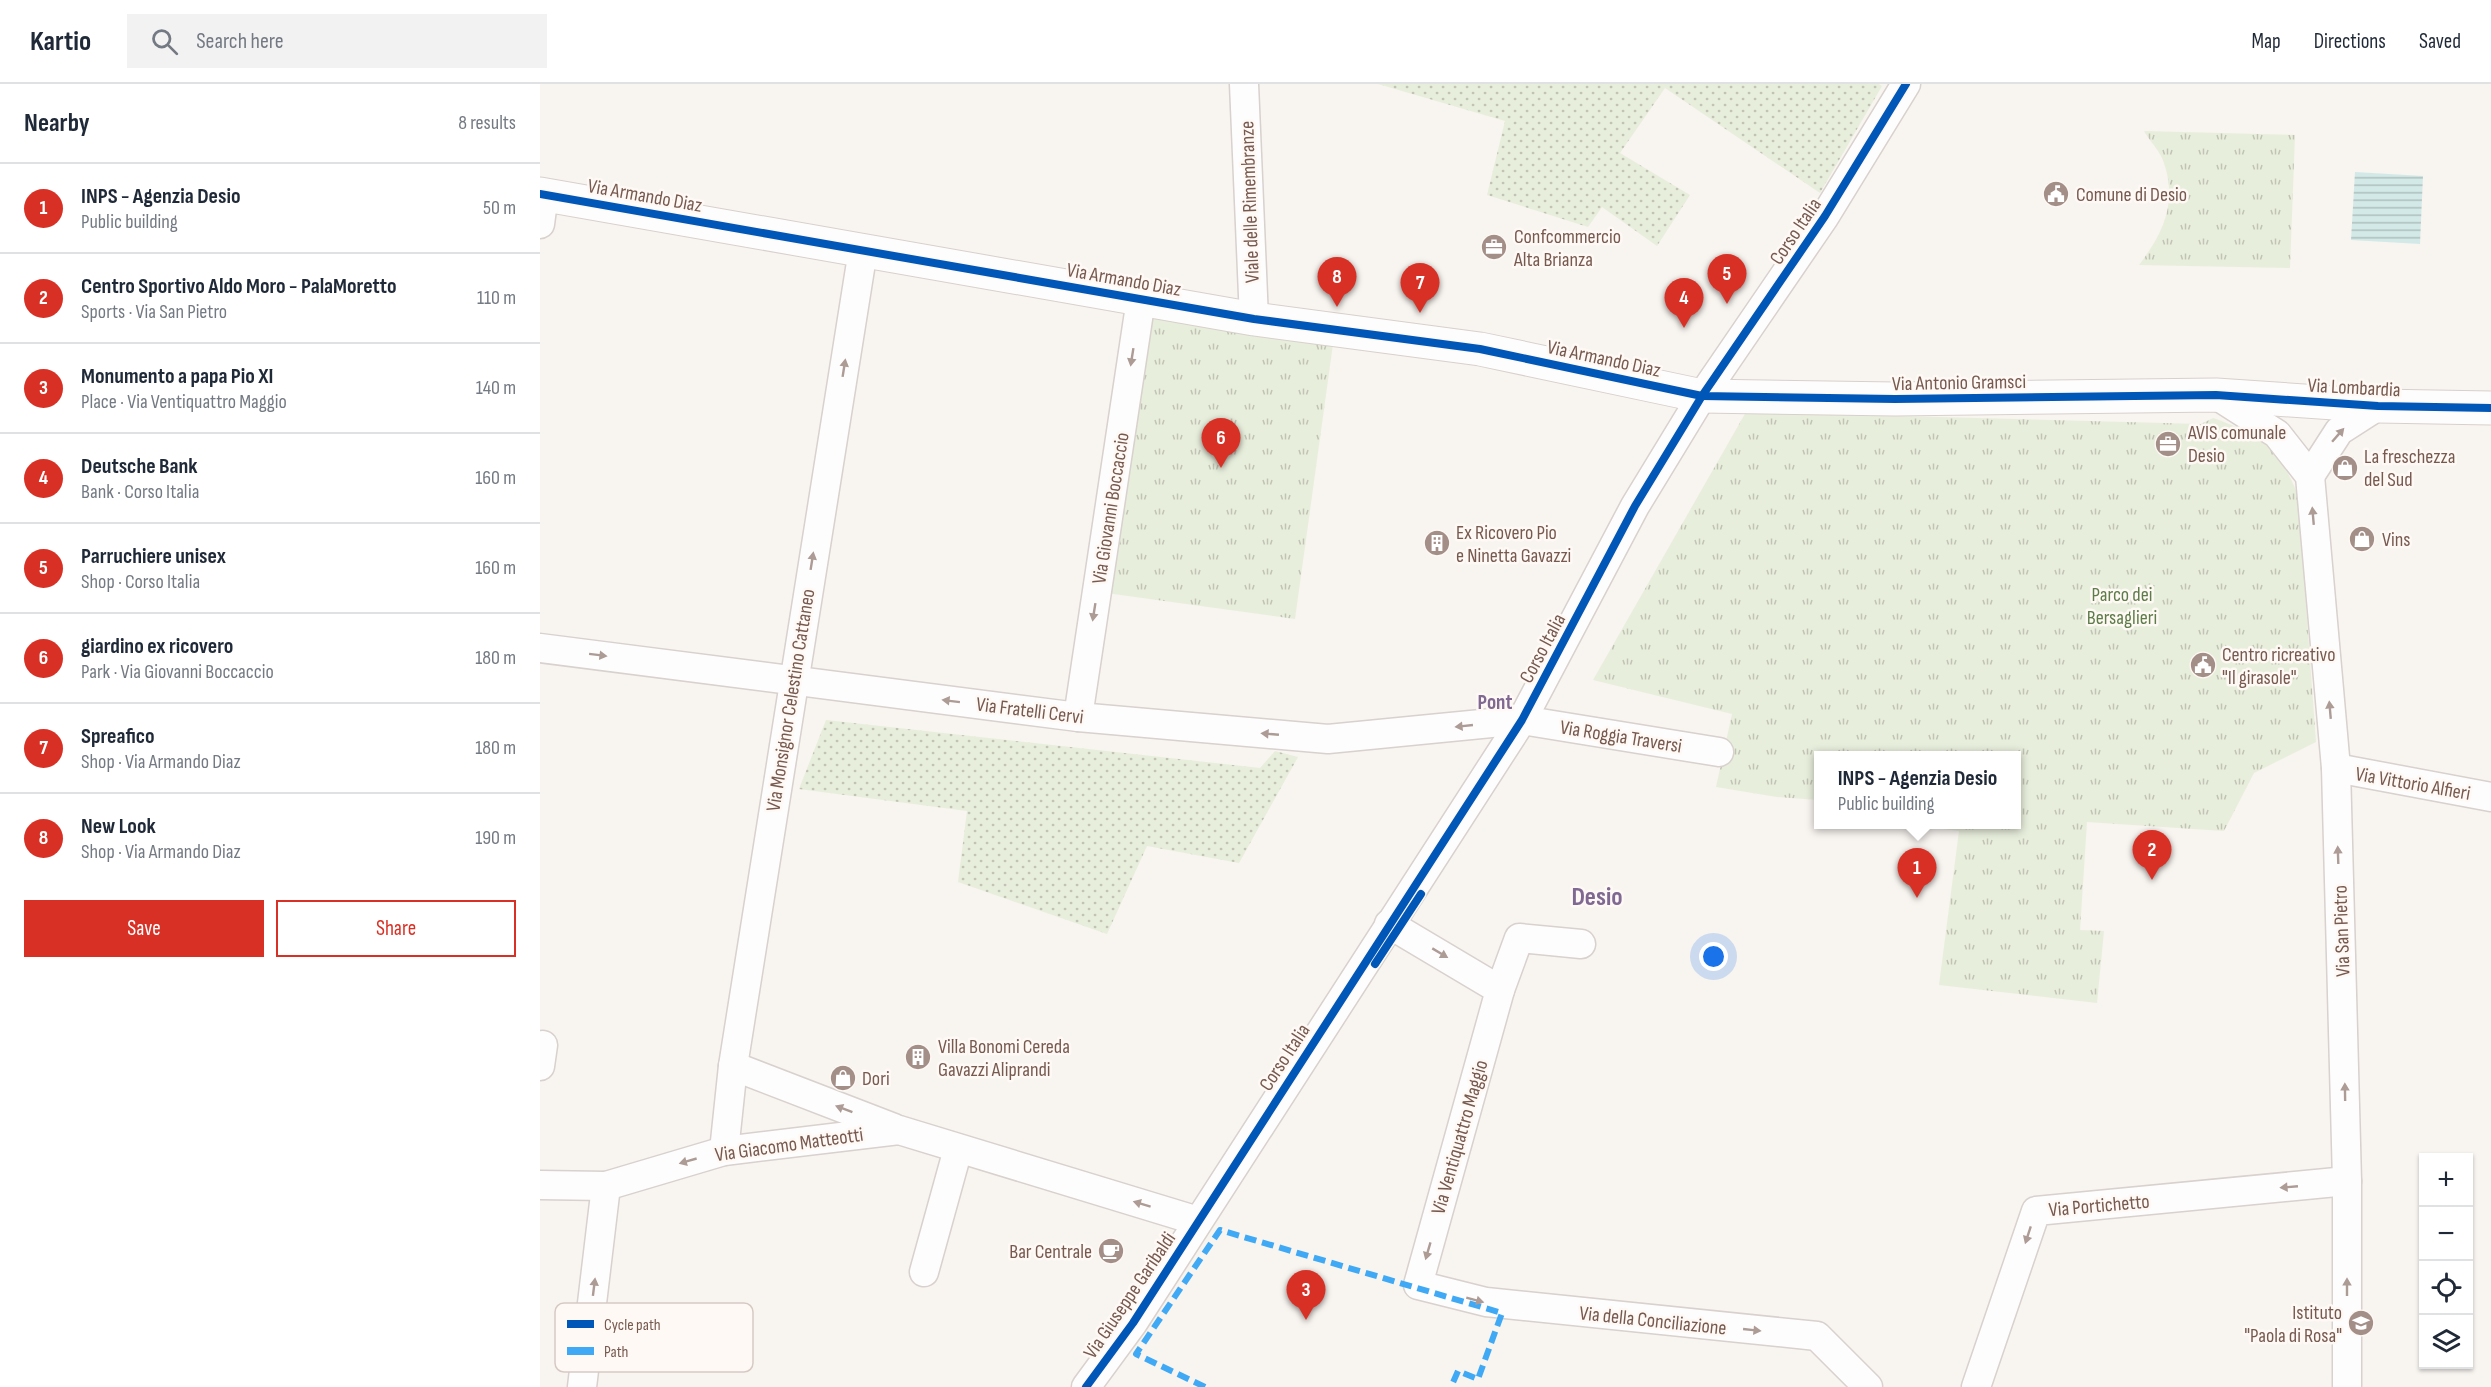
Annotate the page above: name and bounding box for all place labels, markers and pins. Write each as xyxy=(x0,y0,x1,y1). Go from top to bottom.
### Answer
public building icon: Comune di Desio xyxy=(2041,179,2071,209)
place label: Comune di Desio xyxy=(2076,183,2187,207)
place label: Confcommercio Alta Brianza xyxy=(1513,225,1621,272)
office icon: Confcommercio Alta Brianza xyxy=(1479,232,1509,262)
pin: 5 xyxy=(1708,254,1746,304)
pin: 8 xyxy=(1318,258,1356,307)
pin: 7 xyxy=(1400,264,1440,313)
pin: 4 xyxy=(1664,278,1704,328)
pin: 6 xyxy=(1202,418,1240,468)
place label: AVIS comunale Desio xyxy=(2187,421,2286,468)
office icon: AVIS comunale Desio xyxy=(2153,429,2183,459)
place label: La freschezza del Sud xyxy=(2364,445,2455,492)
shop icon: La freschezza del Sud xyxy=(2330,453,2360,483)
place label: Ex Ricovero Pio e Ninetta Gavazzi xyxy=(1456,521,1571,568)
shop icon: Vins xyxy=(2347,524,2377,554)
building icon: Ex Ricovero Pio e Ninetta Gavazzi xyxy=(1422,528,1452,558)
place label: Vins xyxy=(2382,528,2410,552)
place label: Centro ricreativo "Il girasole" xyxy=(2222,643,2335,690)
public building icon: Centro ricreativo "Il girasole" xyxy=(2188,650,2218,680)
pin: 2 xyxy=(2132,830,2172,880)
pin: 1 xyxy=(1898,848,1936,898)
place label: Villa Bonomi Cereda Gavazzi Aliprandi xyxy=(938,1035,1070,1082)
building icon: Villa Bonomi Cereda Gavazzi Aliprandi xyxy=(903,1042,933,1072)
shop icon: Dori xyxy=(828,1063,858,1093)
place label: Dori xyxy=(862,1067,890,1091)
cafe icon: Bar Centrale xyxy=(1096,1236,1126,1266)
place label: Bar Centrale xyxy=(1009,1240,1092,1264)
pin: 3 xyxy=(1286,1270,1326,1320)
place label: Istituto "Paola di Rosa" xyxy=(2244,1301,2342,1348)
school or university icon: Istituto "Paola di Rosa" xyxy=(2346,1308,2376,1338)

